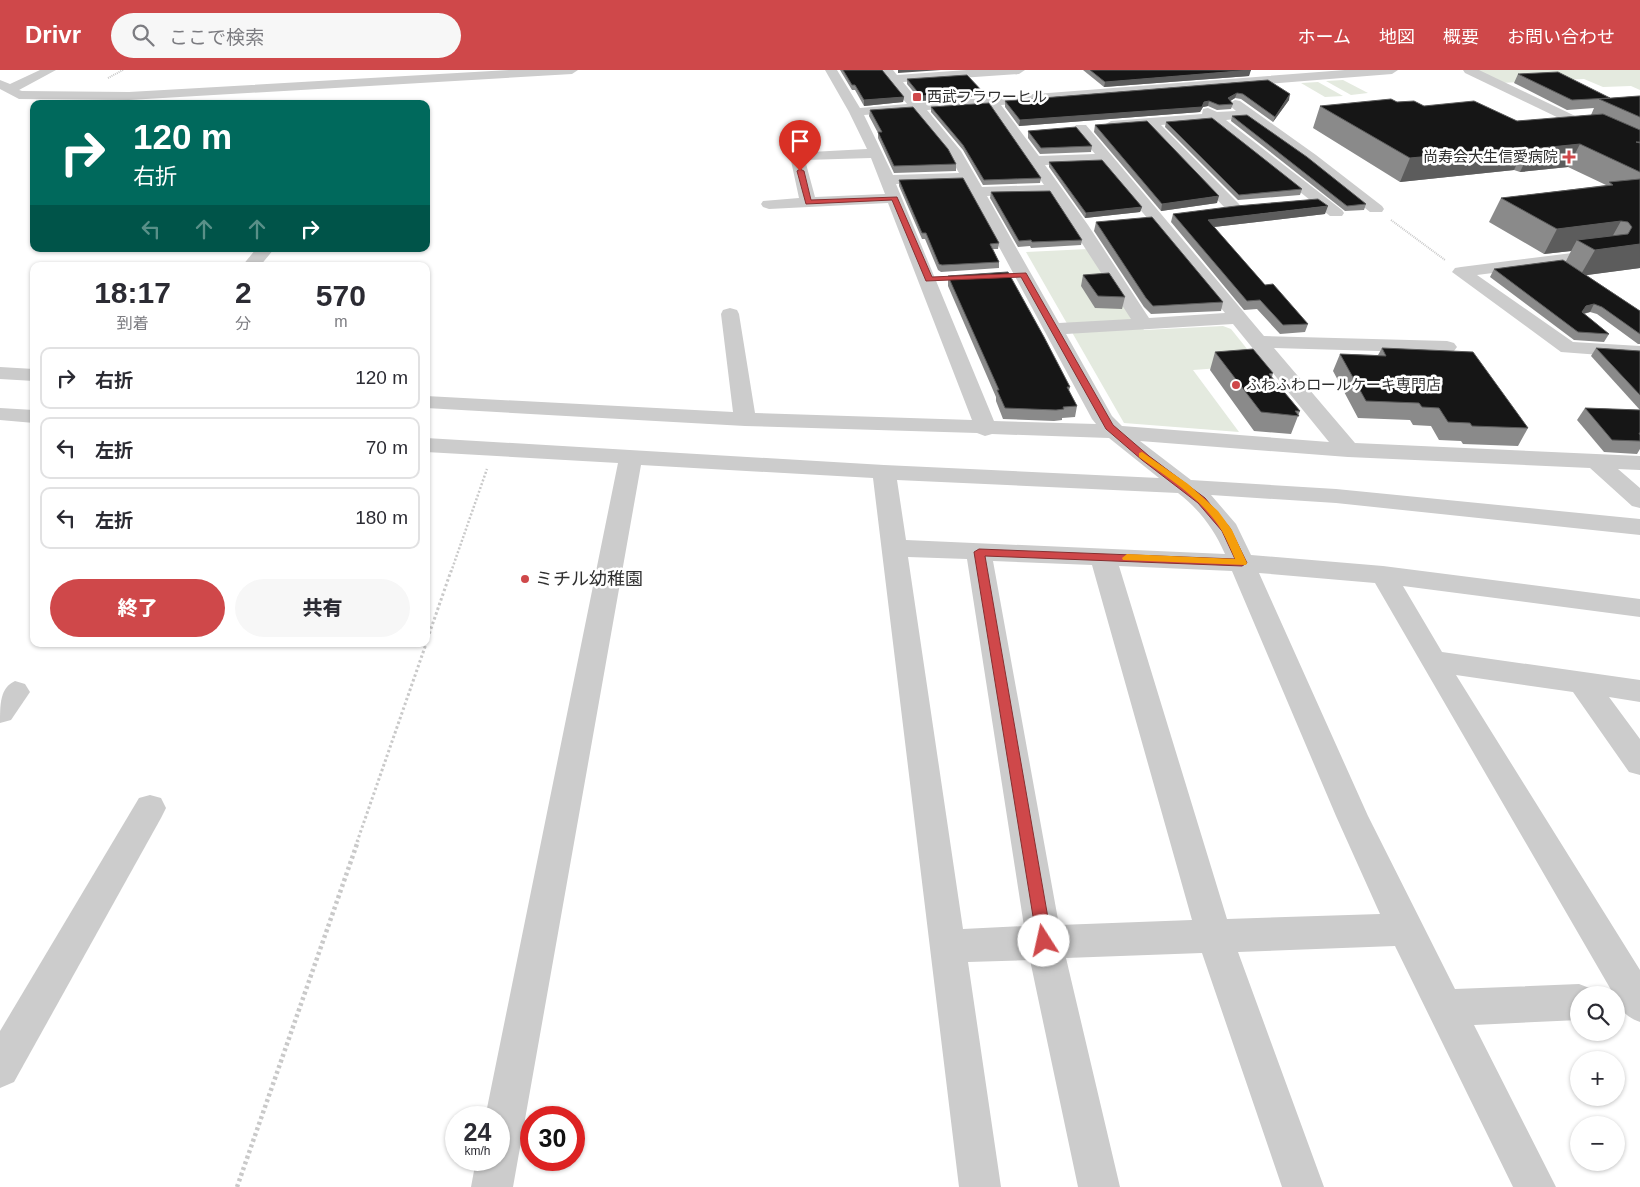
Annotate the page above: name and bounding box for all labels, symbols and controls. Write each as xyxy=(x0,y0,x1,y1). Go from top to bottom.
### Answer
search box xyxy=(111,13,461,58)
text: Drivr xyxy=(25,21,81,48)
icon: search xyxy=(129,21,157,49)
text: ここで検索 xyxy=(169,27,264,48)
text: ホーム xyxy=(1298,27,1351,47)
text: 地図 xyxy=(1379,27,1415,47)
text: 概要 xyxy=(1443,27,1479,47)
text: お問い合わせ xyxy=(1507,27,1615,47)
place label: 西武フラワーヒル xyxy=(927,88,1047,105)
marker: 西武フラワーヒル xyxy=(911,91,923,103)
text: 120 m xyxy=(133,117,232,156)
icon: right xyxy=(50,120,115,185)
pin xyxy=(779,120,821,171)
icon: arrive xyxy=(786,127,814,155)
place label: 尚寿会大生信愛病院 xyxy=(1423,148,1558,165)
marker: 尚寿会大生信愛病院 xyxy=(1562,150,1576,164)
text: 右折 xyxy=(133,164,177,189)
icon: left xyxy=(137,215,165,243)
icon: ahead xyxy=(190,215,218,243)
icon: ahead xyxy=(243,215,271,243)
icon: right xyxy=(296,215,324,243)
text: 18:17 xyxy=(94,276,171,309)
text: 2 xyxy=(235,276,252,309)
text: 570 xyxy=(316,279,366,312)
text: m xyxy=(334,313,347,330)
text: 到着 xyxy=(116,315,149,332)
text: 分 xyxy=(235,315,251,332)
icon: right xyxy=(52,364,80,392)
text: 120 m xyxy=(355,367,408,388)
text: 右折 xyxy=(95,370,133,391)
place label: ふわふわロールケーキ専門店 xyxy=(1246,376,1441,393)
marker: ふわふわロールケーキ専門店 xyxy=(1230,379,1242,391)
icon: left xyxy=(52,434,80,462)
text: 70 m xyxy=(366,437,408,458)
text: 左折 xyxy=(95,440,133,461)
icon: left xyxy=(52,504,80,532)
text: 180 m xyxy=(355,507,408,528)
text: 左折 xyxy=(95,510,133,531)
place label: ミチル幼稚園 xyxy=(535,569,643,589)
marker: ミチル幼稚園 xyxy=(519,573,531,585)
button: 終了 xyxy=(50,579,225,637)
button: 共有 xyxy=(235,579,410,637)
position arrow xyxy=(1017,914,1069,966)
map controls xyxy=(1570,986,1625,1171)
button: search xyxy=(1570,986,1625,1041)
button: + xyxy=(1570,1051,1625,1106)
speed limit sign: 30 xyxy=(520,1106,585,1171)
button: − xyxy=(1570,1116,1625,1171)
text: 24 xyxy=(464,1118,491,1146)
text: km/h xyxy=(464,1144,491,1158)

